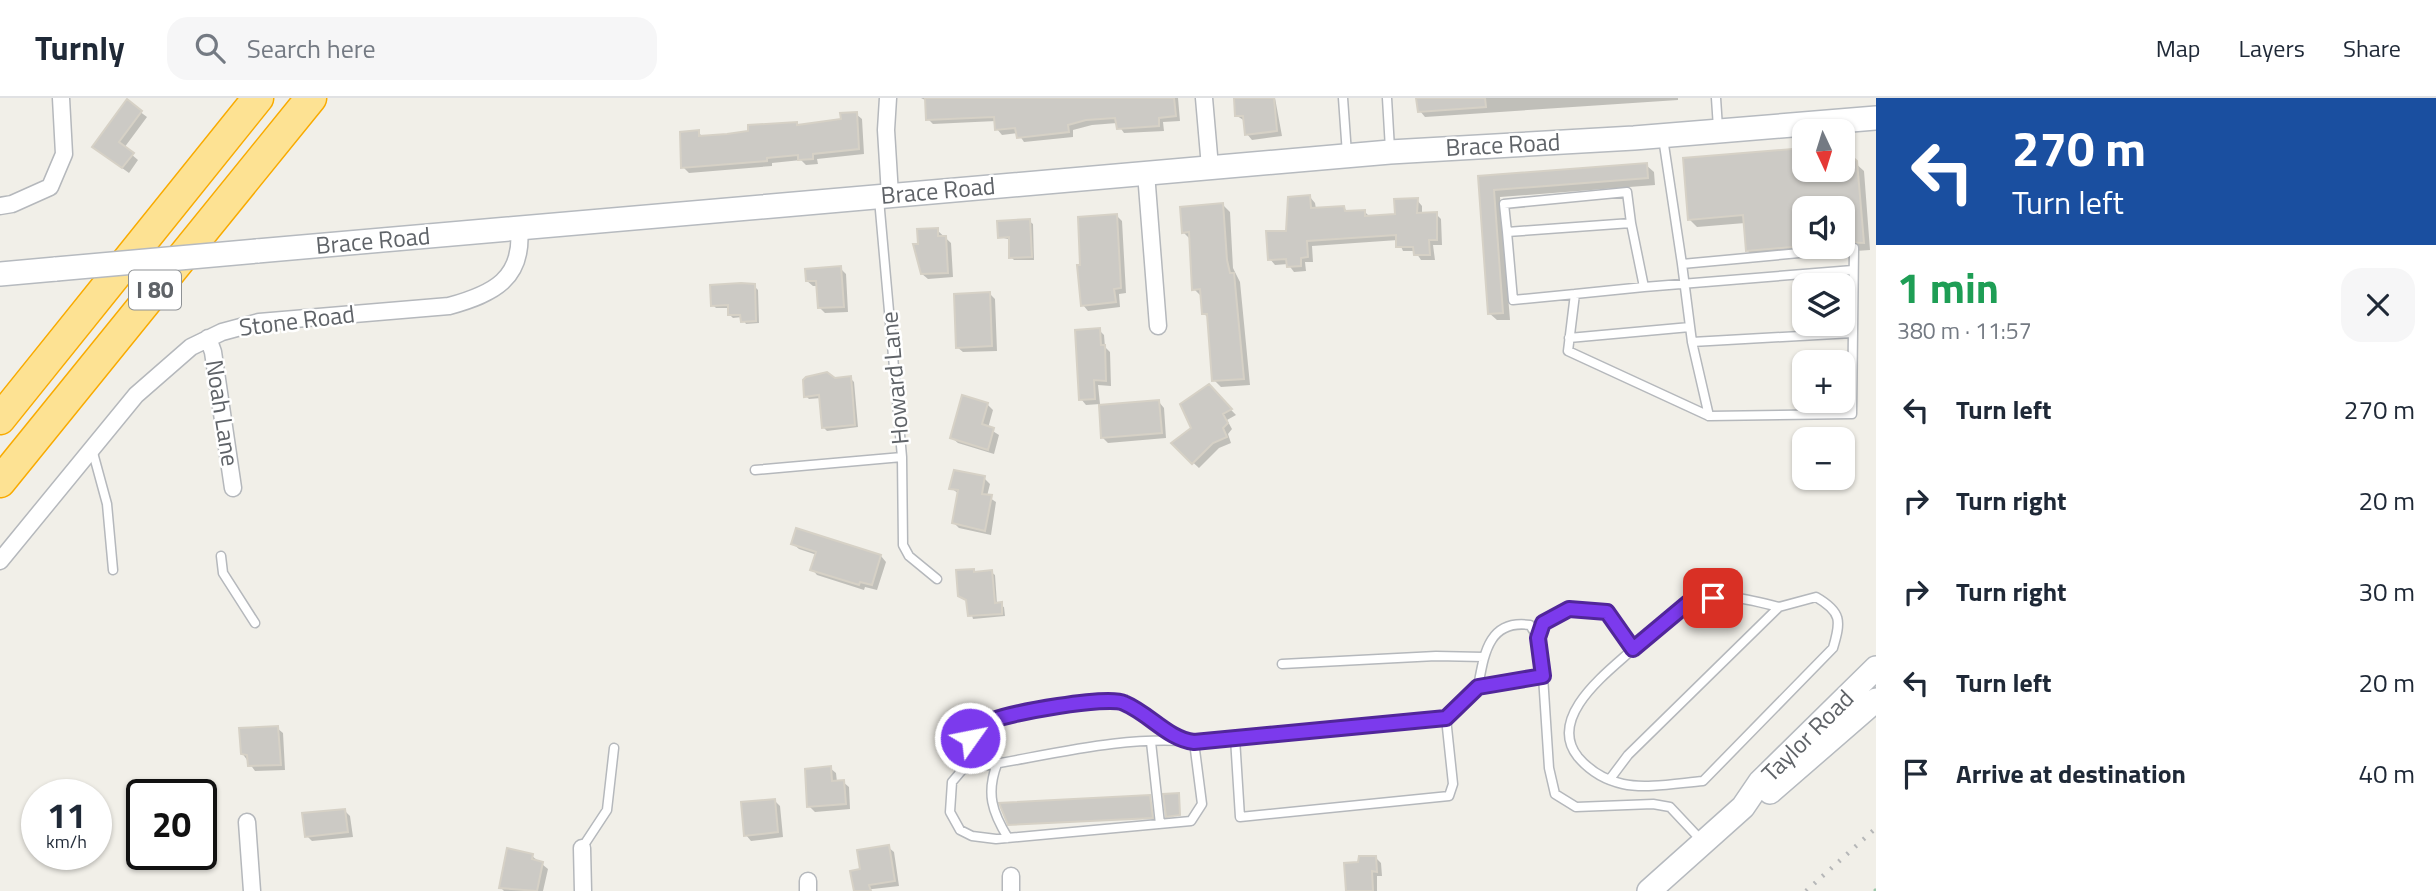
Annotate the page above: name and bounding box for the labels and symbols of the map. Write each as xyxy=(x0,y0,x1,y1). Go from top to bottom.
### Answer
north arrow xyxy=(1792,119,1855,182)
street label: Brace Road xyxy=(1445,123,1561,165)
street label: Brace Road xyxy=(879,167,997,213)
street label: Brace Road xyxy=(314,217,432,263)
road number: I 80 xyxy=(129,270,181,309)
street label: Stone Road xyxy=(237,295,357,345)
street label: Howard Lane xyxy=(870,310,918,446)
street label: Noah Lane xyxy=(197,357,249,469)
pin xyxy=(1683,568,1743,628)
street label: Taylor Road xyxy=(1753,681,1862,790)
position arrow xyxy=(933,701,1007,775)
speed limit sign: 20 xyxy=(126,779,217,870)

